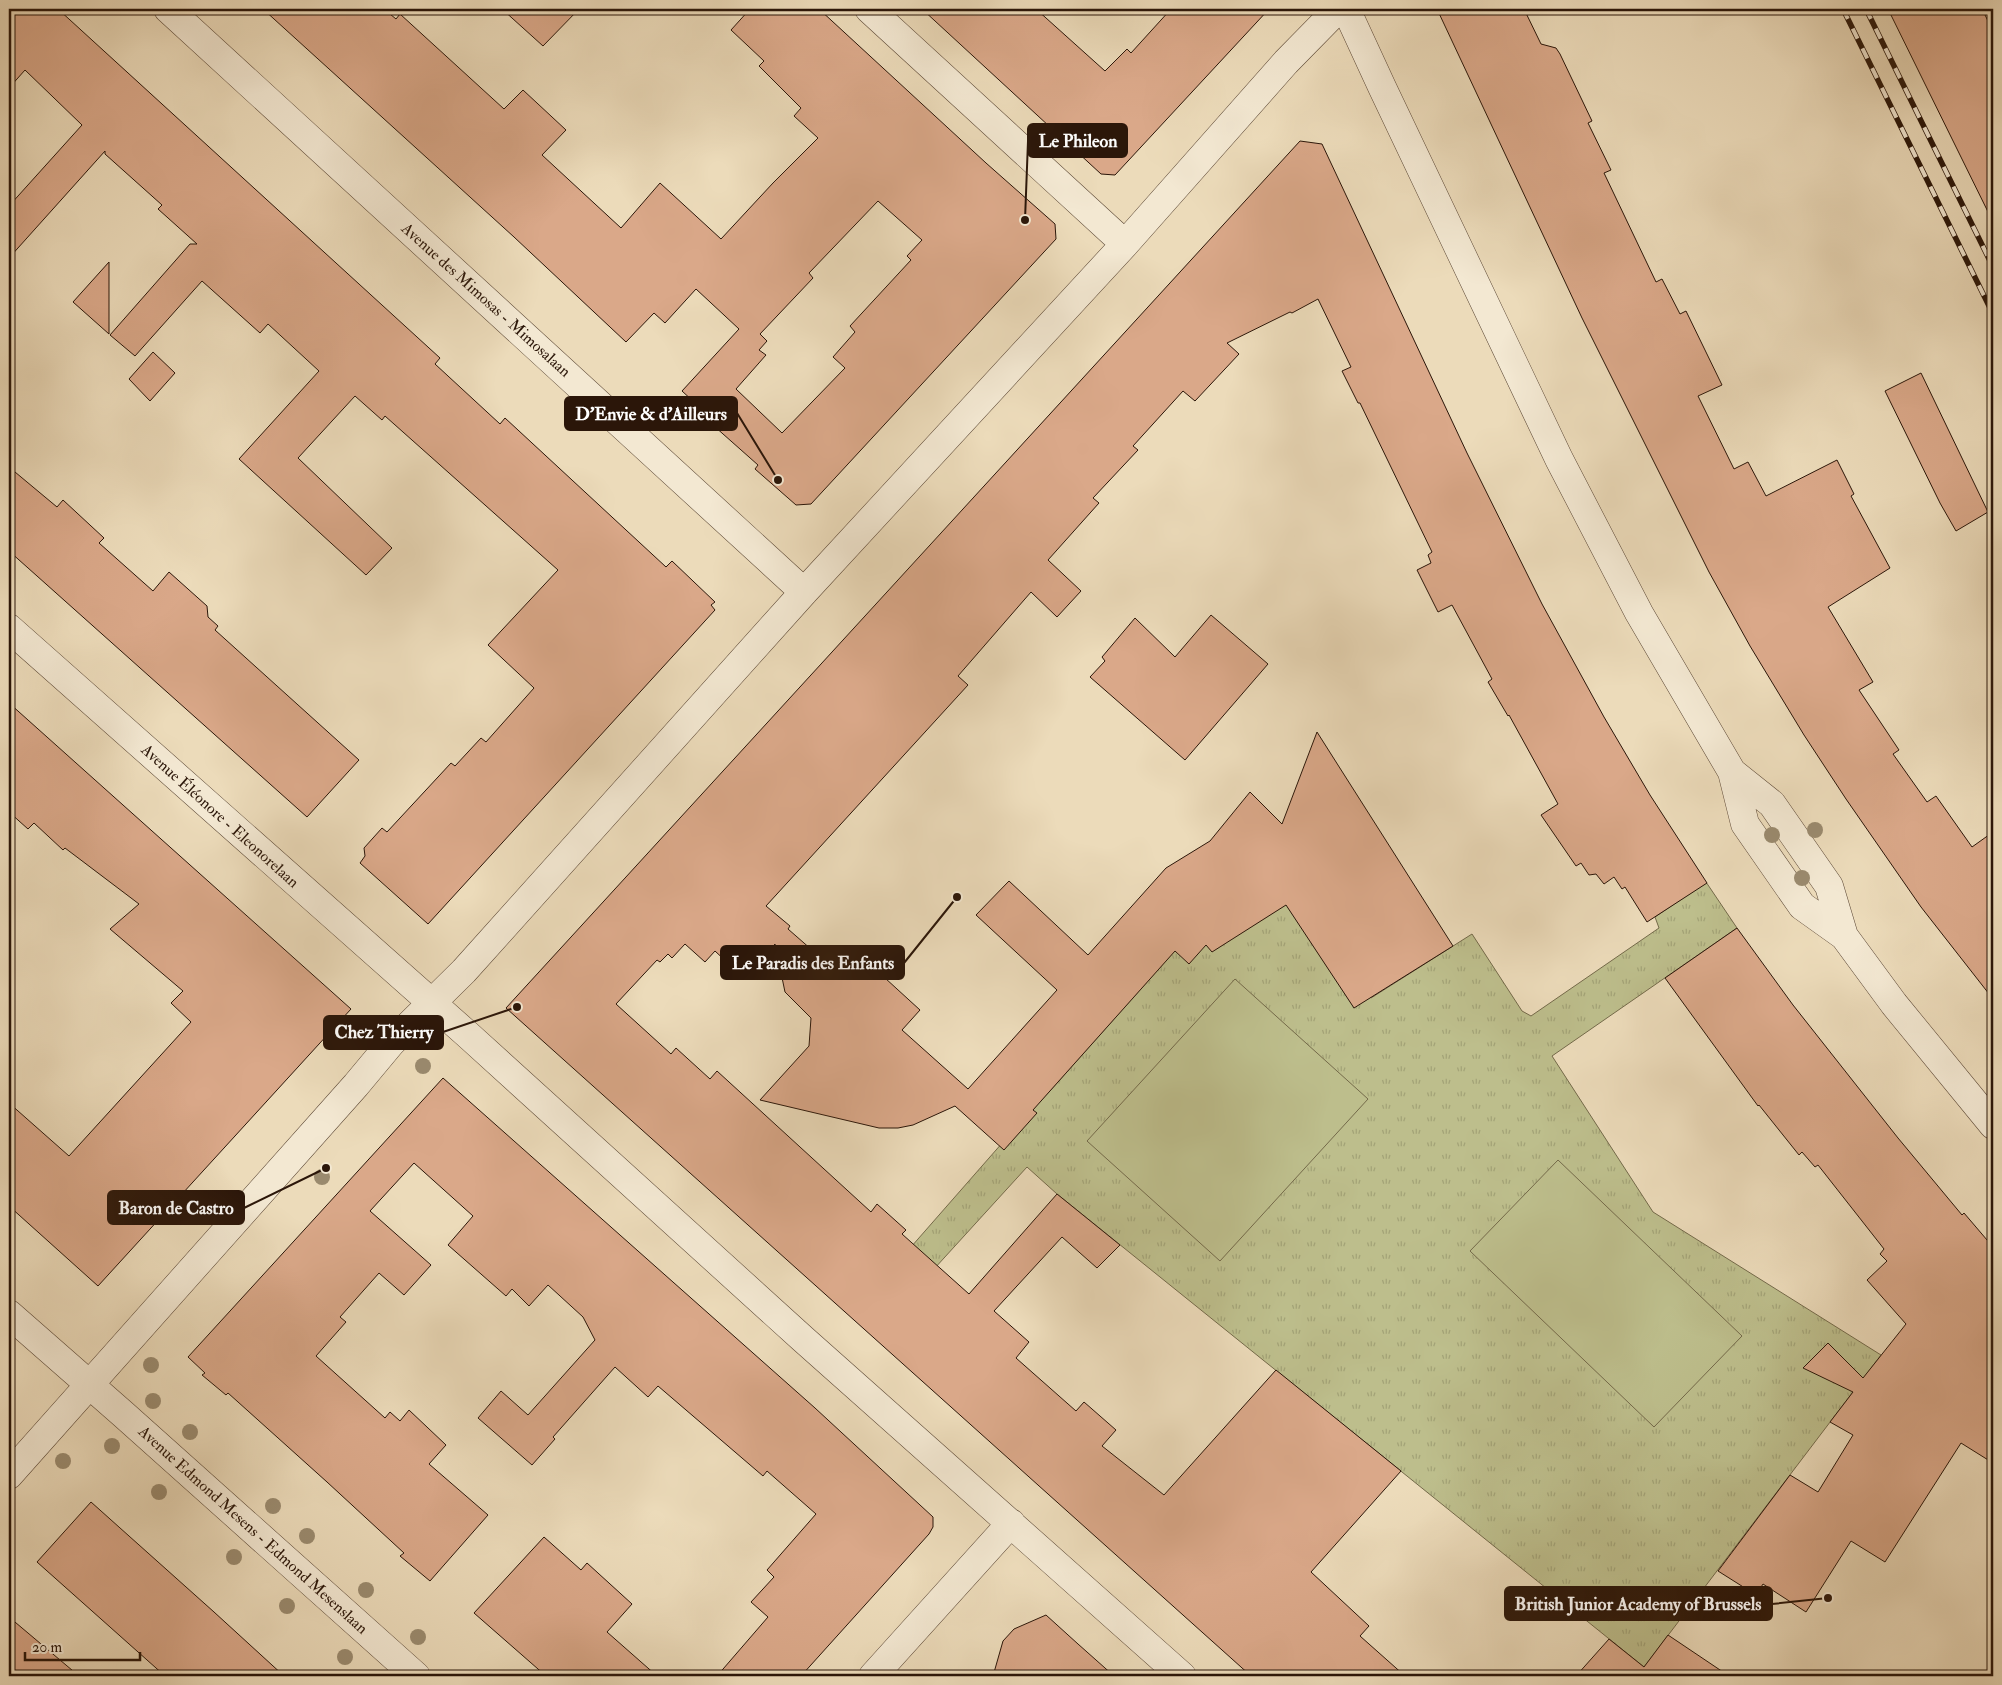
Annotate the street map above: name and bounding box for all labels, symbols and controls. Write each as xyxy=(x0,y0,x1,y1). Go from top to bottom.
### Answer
callout: Le Phileon xyxy=(1028,124,1127,157)
text: Le Phileon xyxy=(1038,130,1118,153)
street label: Avenue des Mimosas - Mimosalaan xyxy=(396,218,575,381)
callout: D'Envie & d'Ailleurs xyxy=(565,397,737,430)
text: D'Envie & d'Ailleurs xyxy=(575,403,727,426)
street label: Avenue Éléonore - Eleonorelaan xyxy=(136,738,304,892)
callout: Le Paradis des Enfants xyxy=(721,946,904,979)
text: Le Paradis des Enfants xyxy=(732,952,894,975)
callout: Chez Thierry xyxy=(324,1016,443,1049)
text: Chez Thierry xyxy=(334,1021,435,1044)
callout: Baron de Castro xyxy=(108,1191,244,1224)
text: Baron de Castro xyxy=(118,1197,234,1220)
street label: Avenue Edmond Mesens - Edmond Mesenslaan xyxy=(133,1421,372,1638)
callout: British Junior Academy of Brussels xyxy=(1505,1587,1772,1620)
text: British Junior Academy of Brussels xyxy=(1515,1593,1761,1616)
scale bar xyxy=(25,1630,140,1662)
text: 20 m xyxy=(32,1638,62,1657)

